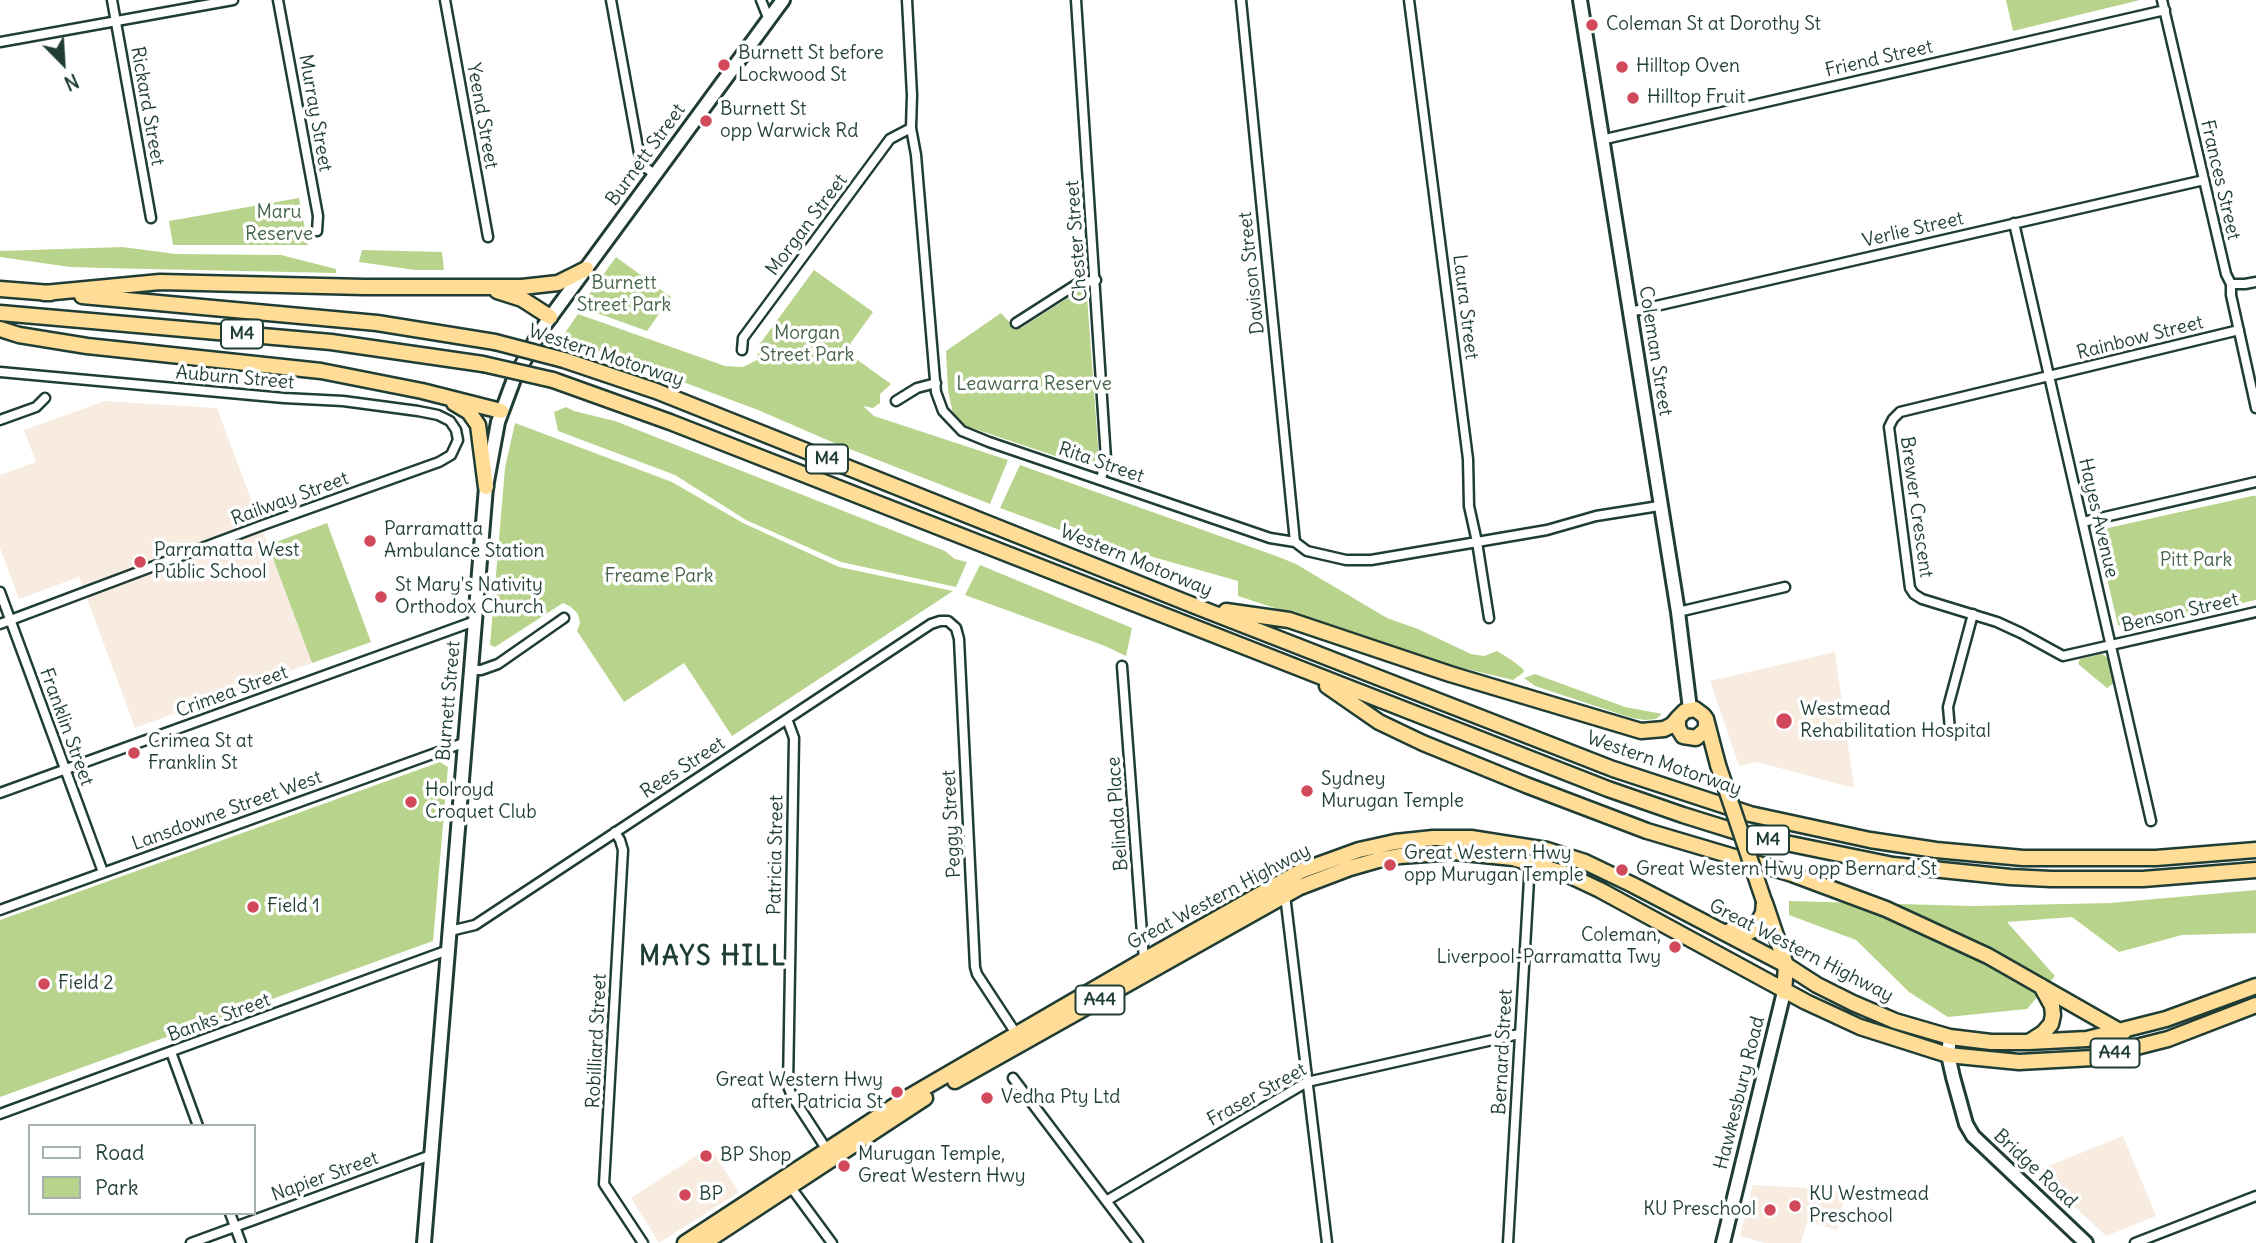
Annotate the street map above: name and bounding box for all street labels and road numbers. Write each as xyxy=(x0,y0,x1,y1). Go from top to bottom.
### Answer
street label: Friend Street xyxy=(1823,36,1935,82)
street label: Rickard Street xyxy=(125,45,169,167)
street label: Murray Street xyxy=(293,53,337,173)
street label: Yeend Street xyxy=(461,61,503,171)
street label: Burnett Street xyxy=(601,100,691,210)
street label: Frances Street xyxy=(2195,118,2245,242)
street label: Morgan Street xyxy=(761,170,853,280)
street label: Chester Street xyxy=(1061,179,1093,303)
street label: Verlie Street xyxy=(1860,207,1966,253)
street label: Davison Street xyxy=(1234,210,1270,336)
street label: Laura Street xyxy=(1447,253,1483,361)
street label: Coleman Street xyxy=(1633,284,1677,418)
street label: Rainbow Street xyxy=(2074,311,2206,365)
road number: M4 xyxy=(221,320,263,348)
street label: Western Motorway xyxy=(525,320,687,392)
street label: Auburn Street xyxy=(175,361,295,395)
street label: Brewer Crescent xyxy=(1895,435,1937,579)
street label: Rita Street xyxy=(1055,438,1147,488)
road number: M4 xyxy=(806,444,848,474)
street label: Hayes Avenue xyxy=(2073,456,2123,580)
street label: Railway Street xyxy=(228,467,352,531)
street label: Western Motorway xyxy=(1056,520,1216,602)
street label: Benson Street xyxy=(2119,588,2241,638)
street label: Burnett Street xyxy=(432,640,466,762)
street label: Crimea Street xyxy=(173,661,291,723)
street label: Franklin Street xyxy=(34,665,98,789)
street label: Western Motorway xyxy=(1584,727,1744,801)
street label: Rees Street xyxy=(637,732,729,804)
street label: Belinda Place xyxy=(1103,756,1133,872)
street label: Lansdowne Street West xyxy=(129,766,325,856)
street label: Peggy Street xyxy=(938,769,966,879)
street label: Patricia Street xyxy=(764,795,788,915)
road number: M4 xyxy=(1747,826,1789,854)
street label: Great Western Highway xyxy=(1124,839,1314,955)
street label: Great Western Highway xyxy=(1705,895,1897,1007)
street label: Robilliard Street xyxy=(582,973,612,1109)
road number: A44 xyxy=(1076,986,1124,1015)
street label: Bernard Street xyxy=(1488,988,1518,1116)
street label: Banks Street xyxy=(164,989,274,1047)
street label: Hawkesbury Road xyxy=(1710,1014,1770,1172)
road number: A44 xyxy=(2090,1038,2140,1068)
street label: Fraser Street xyxy=(1203,1058,1311,1132)
street label: Bridge Road xyxy=(1989,1125,2081,1213)
street label: Napier Street xyxy=(268,1147,382,1207)

